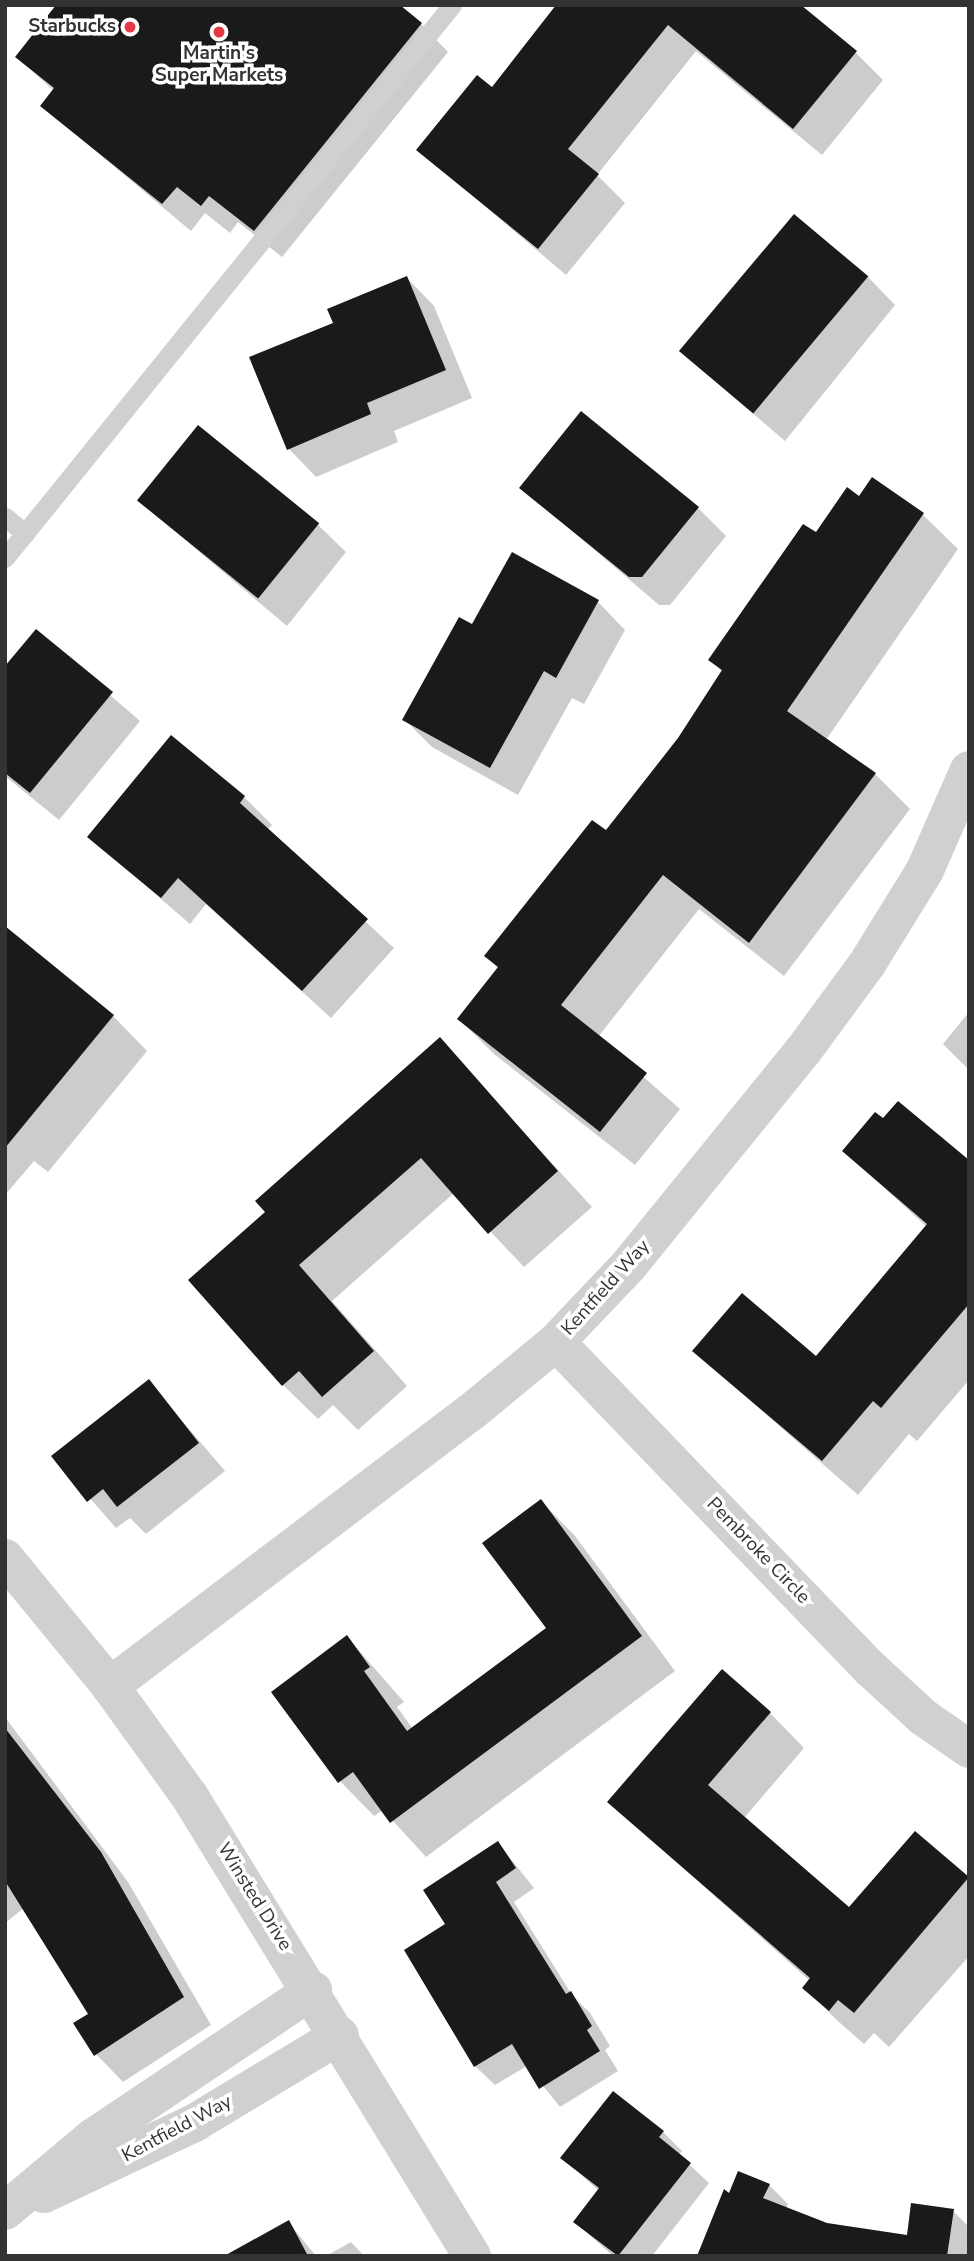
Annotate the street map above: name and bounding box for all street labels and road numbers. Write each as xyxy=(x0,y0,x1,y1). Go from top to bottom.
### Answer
street label: Kentfield Way xyxy=(557,1235,655,1341)
street label: Pembroke Circle xyxy=(702,1493,814,1609)
street label: Winsted Drive xyxy=(212,1839,296,1955)
street label: Kentfield Way xyxy=(118,2091,236,2167)

